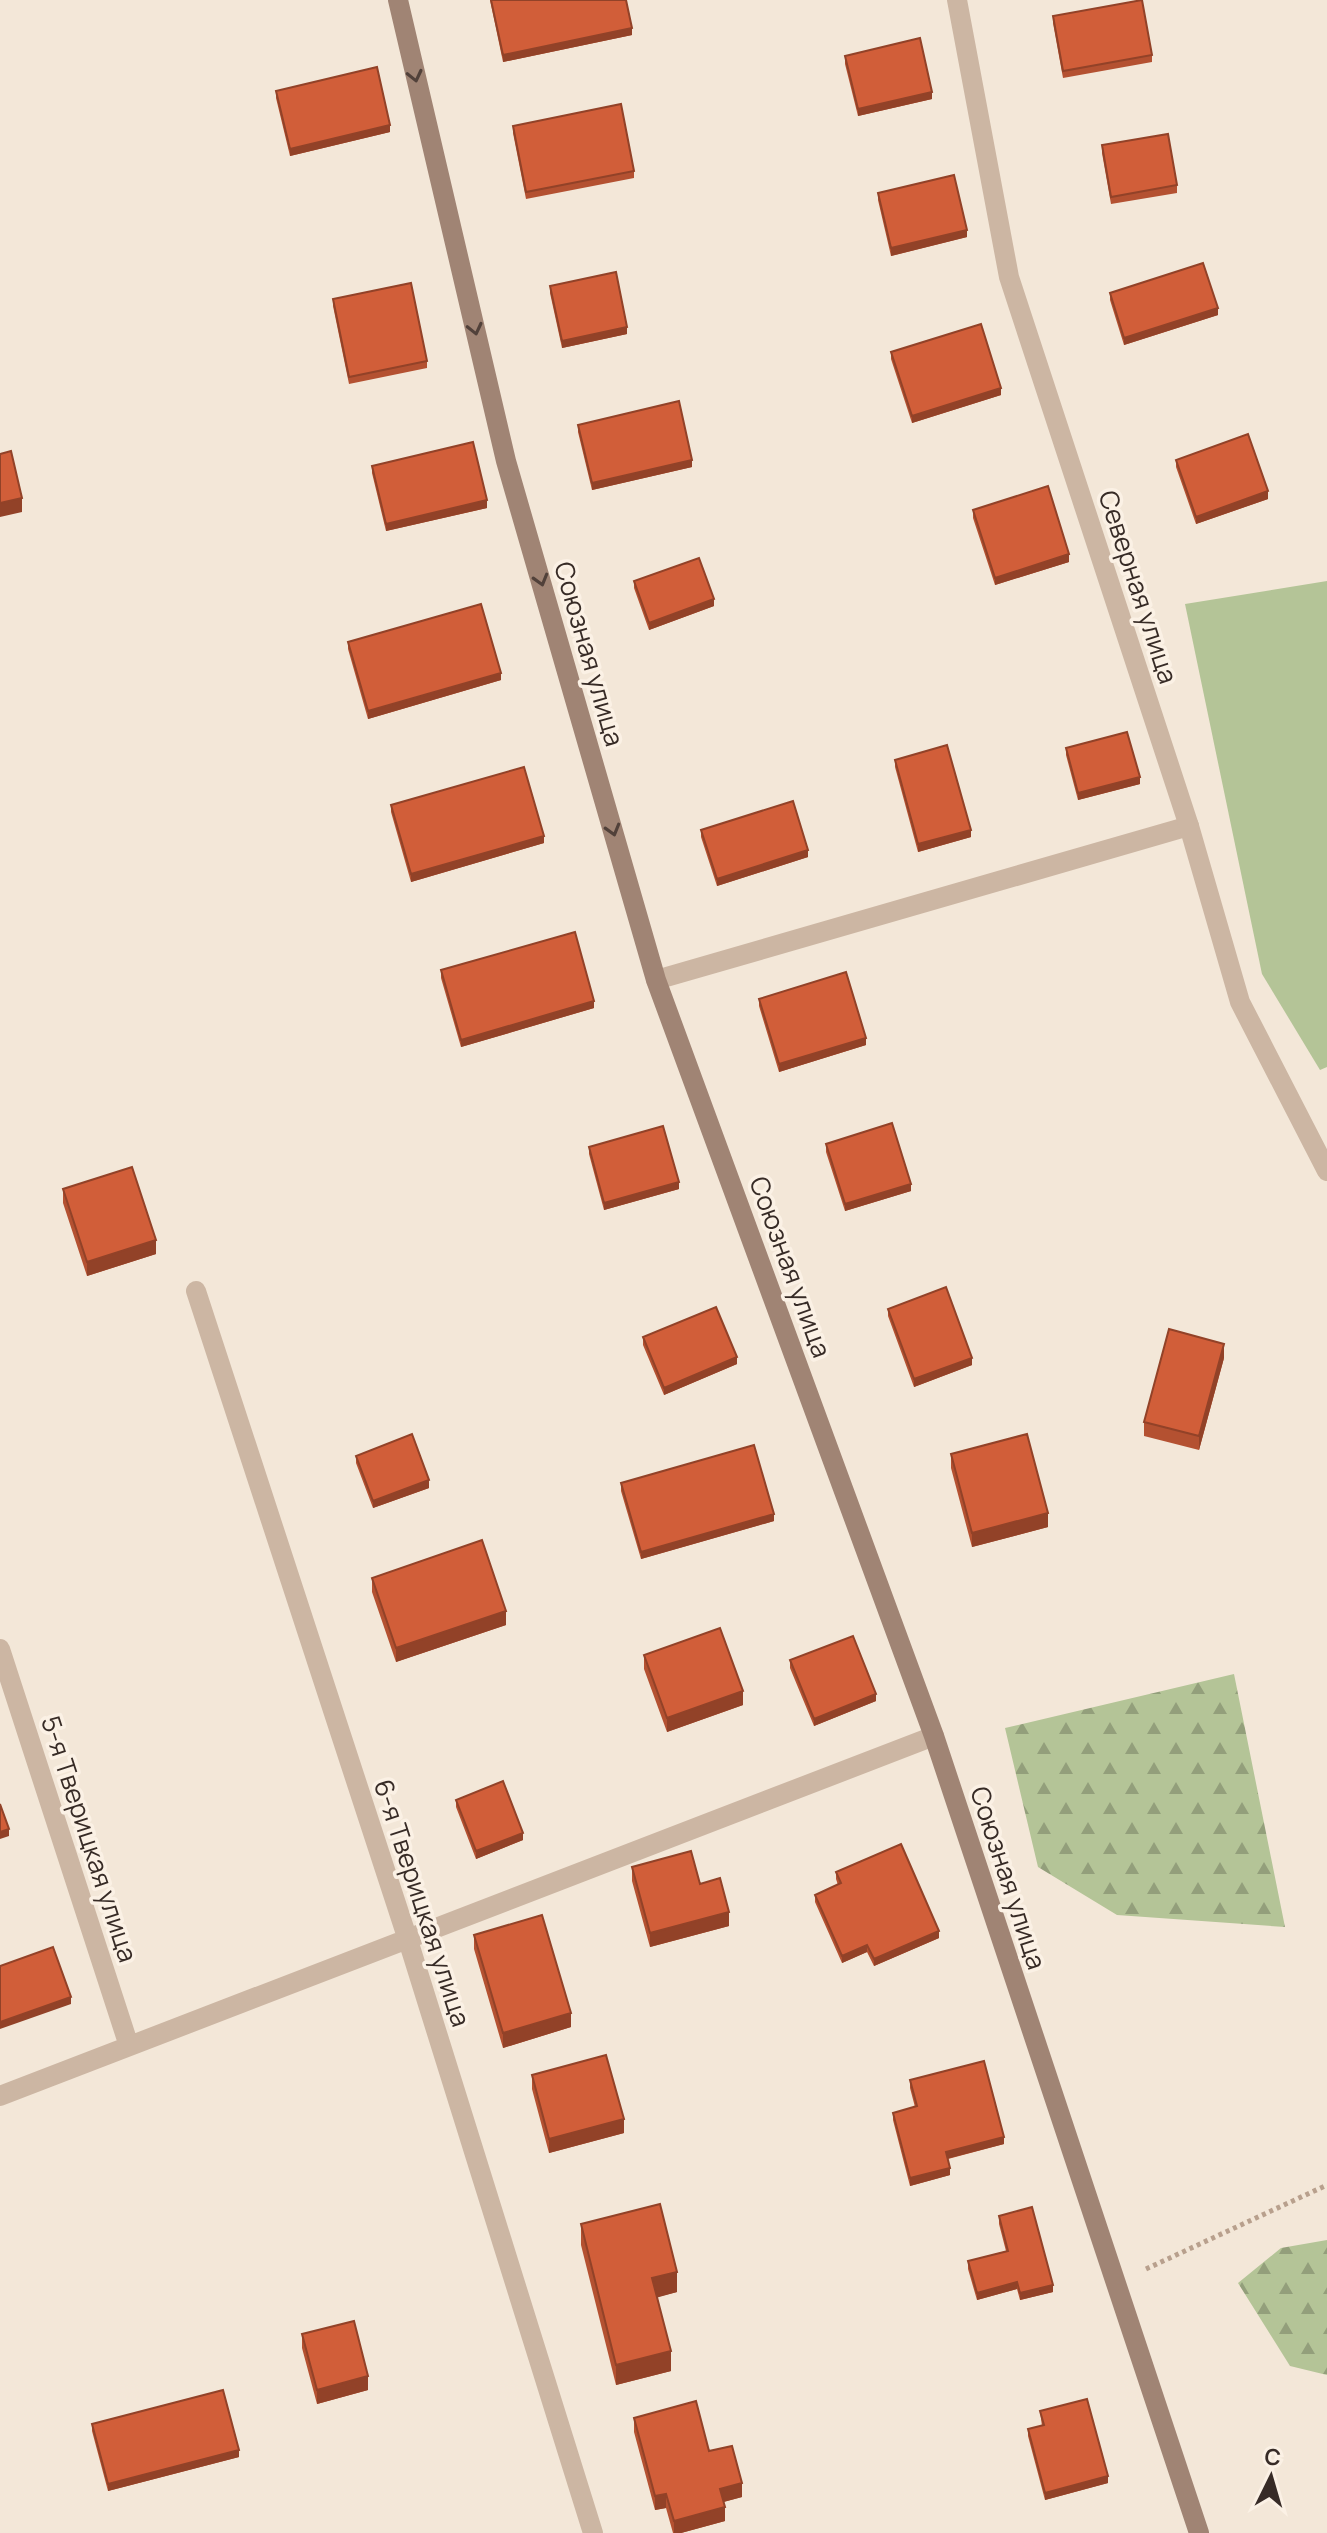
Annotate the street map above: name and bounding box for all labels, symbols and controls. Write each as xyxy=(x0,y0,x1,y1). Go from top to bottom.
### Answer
one-way arrow xyxy=(406,69,423,82)
one-way arrow xyxy=(466,322,483,335)
street label: Северная улица xyxy=(1091,485,1187,688)
street label: Союзная улица xyxy=(546,557,633,750)
one-way arrow xyxy=(532,573,548,587)
one-way arrow xyxy=(604,823,620,837)
street label: Союзная улица xyxy=(741,1171,840,1362)
street label: 5-я Тверицкая улица xyxy=(33,1711,147,1966)
street label: 6-я Тверицкая улица xyxy=(366,1775,480,2031)
street label: Союзная улица xyxy=(962,1782,1055,1974)
north arrow xyxy=(1231,2437,1311,2517)
text: С xyxy=(1263,2441,1282,2473)

